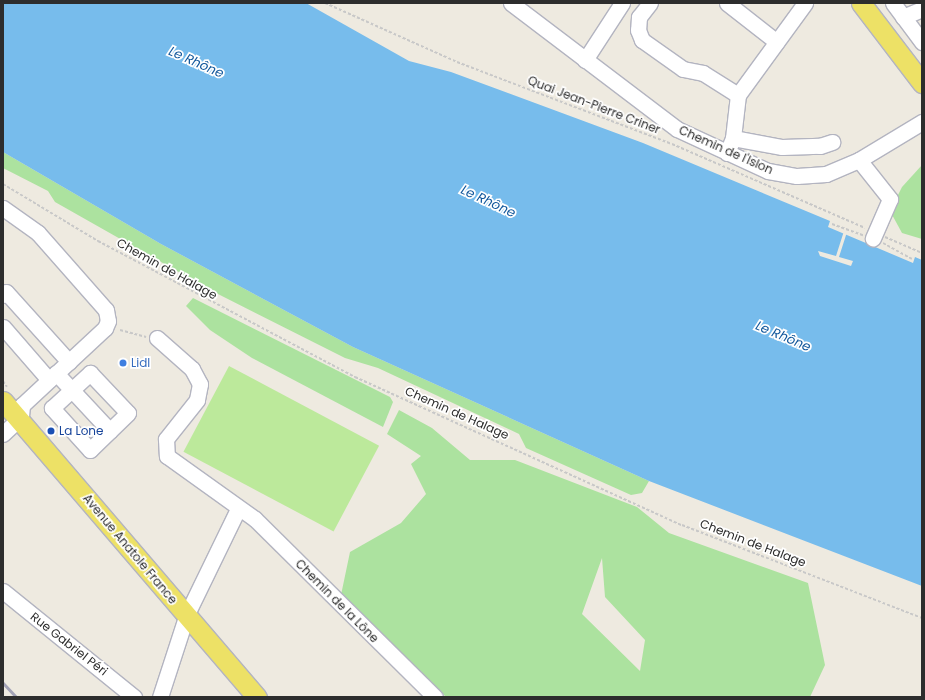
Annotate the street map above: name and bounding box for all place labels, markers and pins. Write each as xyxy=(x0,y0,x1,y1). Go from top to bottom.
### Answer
place label: Lidl xyxy=(131,356,150,370)
marker: Lidl xyxy=(118,358,128,368)
place label: La Lone xyxy=(59,424,103,438)
marker: La Lone xyxy=(46,426,56,436)

